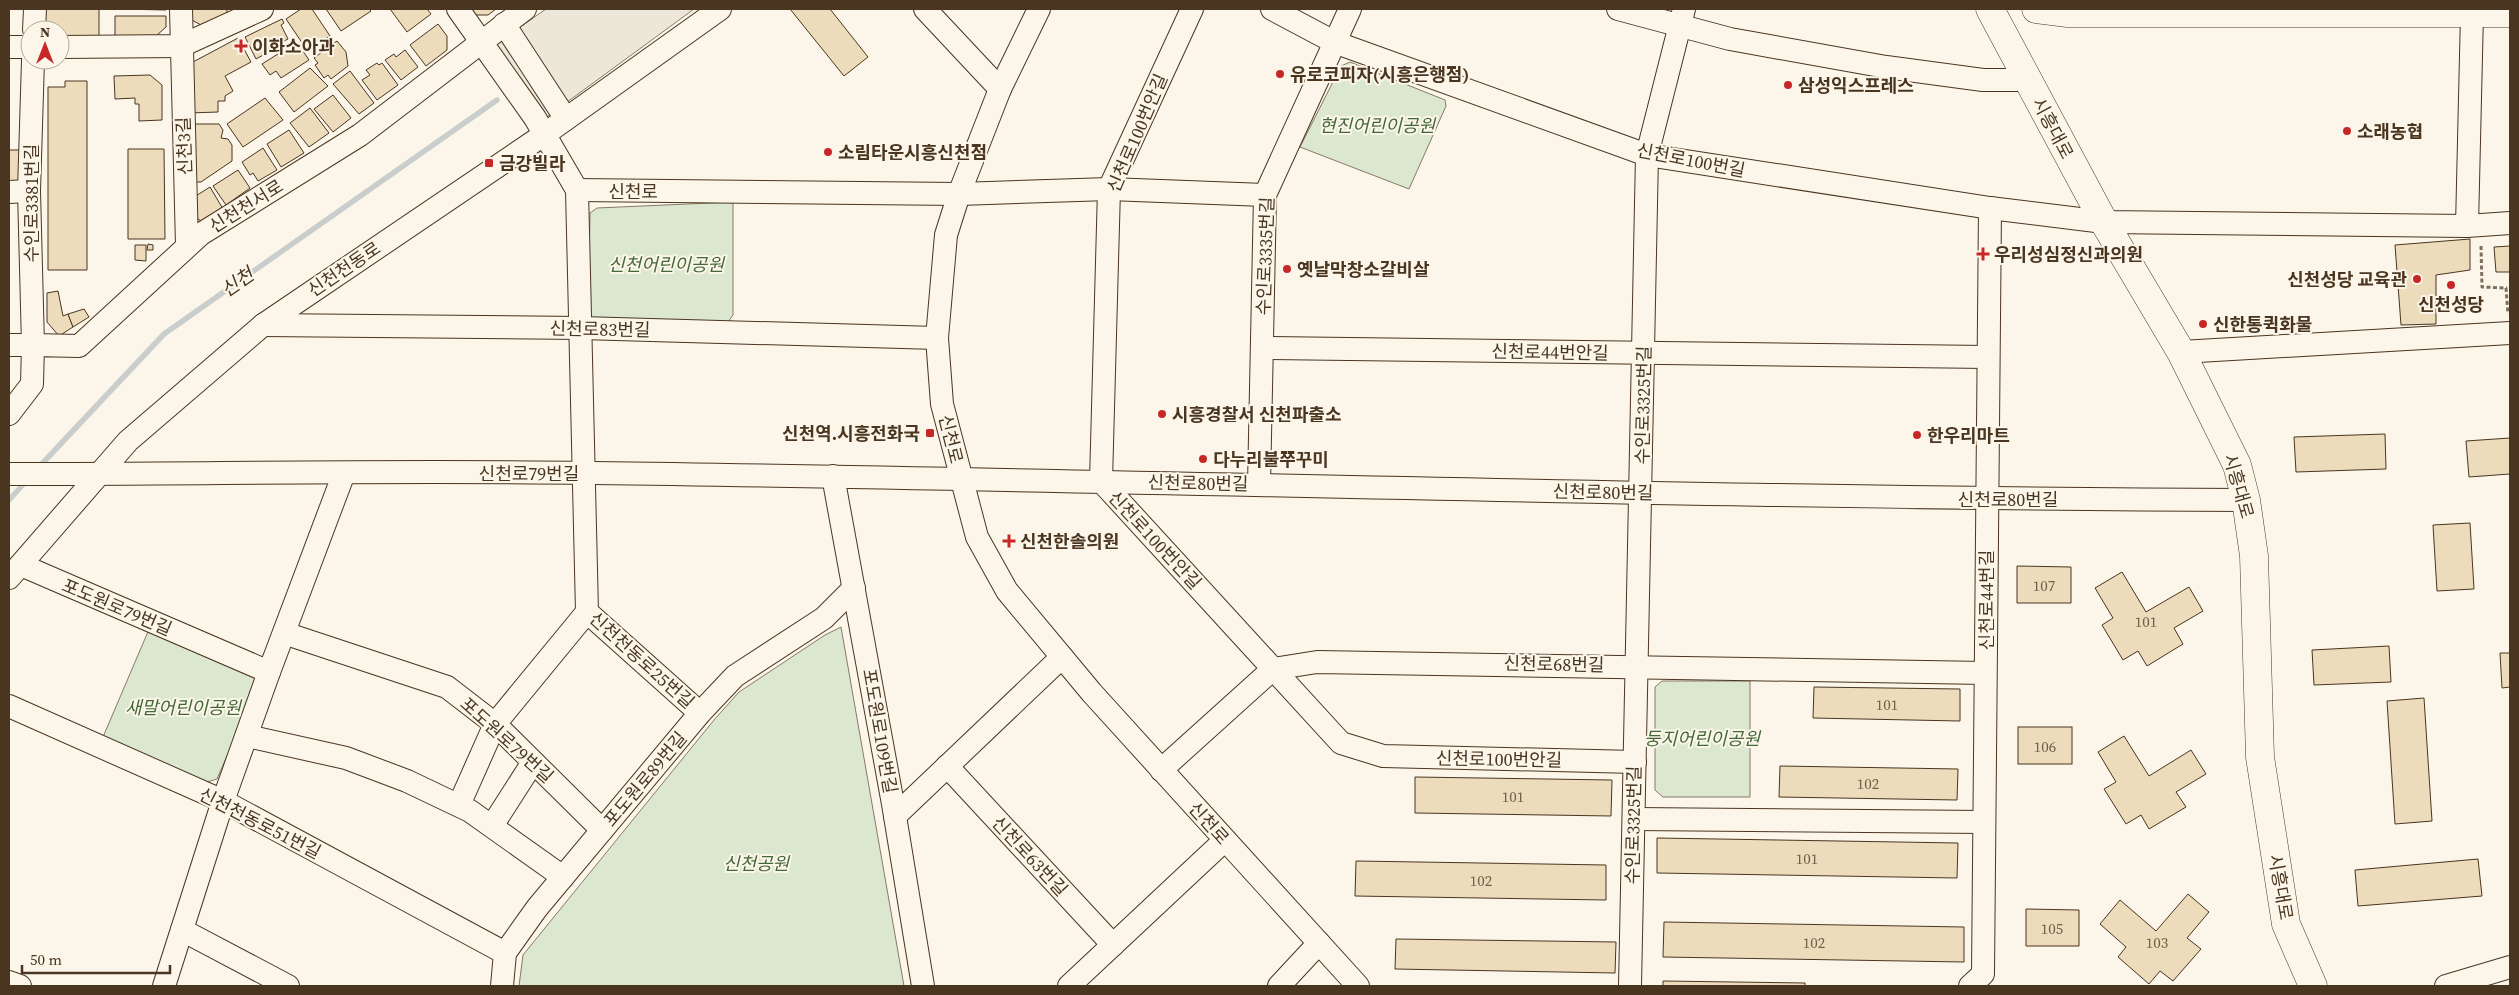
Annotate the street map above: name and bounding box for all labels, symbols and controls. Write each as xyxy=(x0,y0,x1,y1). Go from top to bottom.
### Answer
north arrow xyxy=(20,20,70,70)
text: N xyxy=(40,22,50,42)
place label: 이화소아과 xyxy=(252,34,335,59)
marker: 이화소아과 xyxy=(234,39,248,53)
place label: 유로코피자(시흥은행점) xyxy=(1290,62,1469,87)
marker: 유로코피자(시흥은행점) xyxy=(1274,68,1286,80)
street label: 신천로100번안길 xyxy=(1101,70,1173,196)
place label: 삼성익스프레스 xyxy=(1798,73,1914,98)
marker: 삼성익스프레스 xyxy=(1782,79,1794,91)
street label: 시흥대로 xyxy=(2026,93,2080,163)
park label: 현진어린이공원 xyxy=(1319,113,1436,138)
street label: 신천3길 xyxy=(170,116,198,176)
place label: 소래농협 xyxy=(2357,119,2423,144)
marker: 소래농협 xyxy=(2341,125,2353,137)
street label: 신천로100번길 xyxy=(1635,137,1747,183)
place label: 소림타운시흥신천점 xyxy=(838,140,987,165)
street label: 수인로3381번길 xyxy=(19,144,44,262)
marker: 소림타운시흥신천점 xyxy=(822,146,834,158)
place label: 금강빌라 xyxy=(499,151,566,176)
marker: 금강빌라 xyxy=(483,157,495,169)
street label: 신천천서로 xyxy=(204,173,288,239)
street label: 신천로 xyxy=(608,179,658,204)
street label: 수인로3335번길 xyxy=(1250,196,1280,316)
street label: 신천천동로 xyxy=(303,235,385,303)
place label: 우리성심정신과의원 xyxy=(1994,242,2143,267)
marker: 우리성심정신과의원 xyxy=(1976,247,1990,261)
park label: 신천어린이공원 xyxy=(608,252,725,277)
place label: 옛날막창소갈비살 xyxy=(1297,257,1430,282)
water label: 신천 xyxy=(215,260,260,303)
marker: 옛날막창소갈비살 xyxy=(1281,263,1293,275)
place label: 신천성당 교육관 xyxy=(2287,267,2407,292)
marker: 신천성당 교육관 xyxy=(2411,273,2423,285)
marker: 신천성당 xyxy=(2445,279,2457,291)
place label: 신천성당 xyxy=(2418,292,2484,317)
place label: 신한통퀵화물 xyxy=(2213,312,2312,337)
street label: 신천로83번길 xyxy=(549,316,651,342)
marker: 신한통퀵화물 xyxy=(2197,318,2209,330)
street label: 신천로44번안길 xyxy=(1491,338,1609,366)
street label: 수인로3325번길 xyxy=(1629,345,1657,465)
place label: 시흥경찰서 신천파출소 xyxy=(1172,402,1341,427)
marker: 시흥경찰서 신천파출소 xyxy=(1156,408,1168,420)
street label: 신천로 xyxy=(933,412,969,466)
place label: 신천역.시흥전화국 xyxy=(782,421,920,446)
place label: 한우리마트 xyxy=(1927,423,2010,448)
marker: 신천역.시흥전화국 xyxy=(924,427,936,439)
marker: 한우리마트 xyxy=(1911,429,1923,441)
place label: 다누리불쭈꾸미 xyxy=(1213,447,1329,472)
street label: 시흥대로 xyxy=(2218,451,2260,521)
marker: 다누리불쭈꾸미 xyxy=(1197,453,1209,465)
street label: 신천로79번길 xyxy=(479,461,579,486)
street label: 신천로80번길 xyxy=(1147,470,1249,496)
street label: 신천로80번길 xyxy=(1552,479,1654,505)
street label: 신천로100번안길 xyxy=(1103,485,1207,595)
street label: 신천로80번길 xyxy=(1958,487,2058,512)
place label: 신천한솔의원 xyxy=(1020,529,1119,554)
marker: 신천한솔의원 xyxy=(1002,534,1016,548)
street label: 신천로44번길 xyxy=(1974,550,1999,650)
street label: 포도원로79번길 xyxy=(58,573,176,641)
house number: 107 xyxy=(2033,575,2055,596)
street label: 신천천동로25번길 xyxy=(584,606,700,714)
house number: 101 xyxy=(2135,611,2157,632)
street label: 신천로68번길 xyxy=(1503,651,1605,677)
street label: 포도원로109번길 xyxy=(857,667,903,795)
street label: 포도원로79번길 xyxy=(455,691,559,789)
house number: 101 xyxy=(1876,694,1898,715)
park label: 새말어린이공원 xyxy=(125,695,242,720)
street label: 포도원로89번길 xyxy=(598,726,692,832)
park label: 둥지어린이공원 xyxy=(1644,726,1761,751)
house number: 106 xyxy=(2034,736,2056,757)
street label: 신천로100번안길 xyxy=(1436,745,1562,773)
street label: 수인로3325번길 xyxy=(1619,765,1647,885)
house number: 102 xyxy=(1857,773,1879,794)
street label: 신천천동로51번길 xyxy=(195,781,325,865)
house number: 101 xyxy=(1502,786,1524,807)
street label: 신천로 xyxy=(1183,796,1235,850)
street label: 신천로63번길 xyxy=(986,811,1074,901)
house number: 101 xyxy=(1796,848,1818,869)
park label: 신천공원 xyxy=(723,851,791,876)
street label: 시흥대로 xyxy=(2263,852,2299,922)
house number: 102 xyxy=(1470,870,1492,891)
house number: 105 xyxy=(2041,918,2063,939)
house number: 102 xyxy=(1803,932,1825,953)
house number: 103 xyxy=(2146,932,2168,953)
scale bar xyxy=(22,942,170,974)
text: 50 m xyxy=(30,949,62,970)

